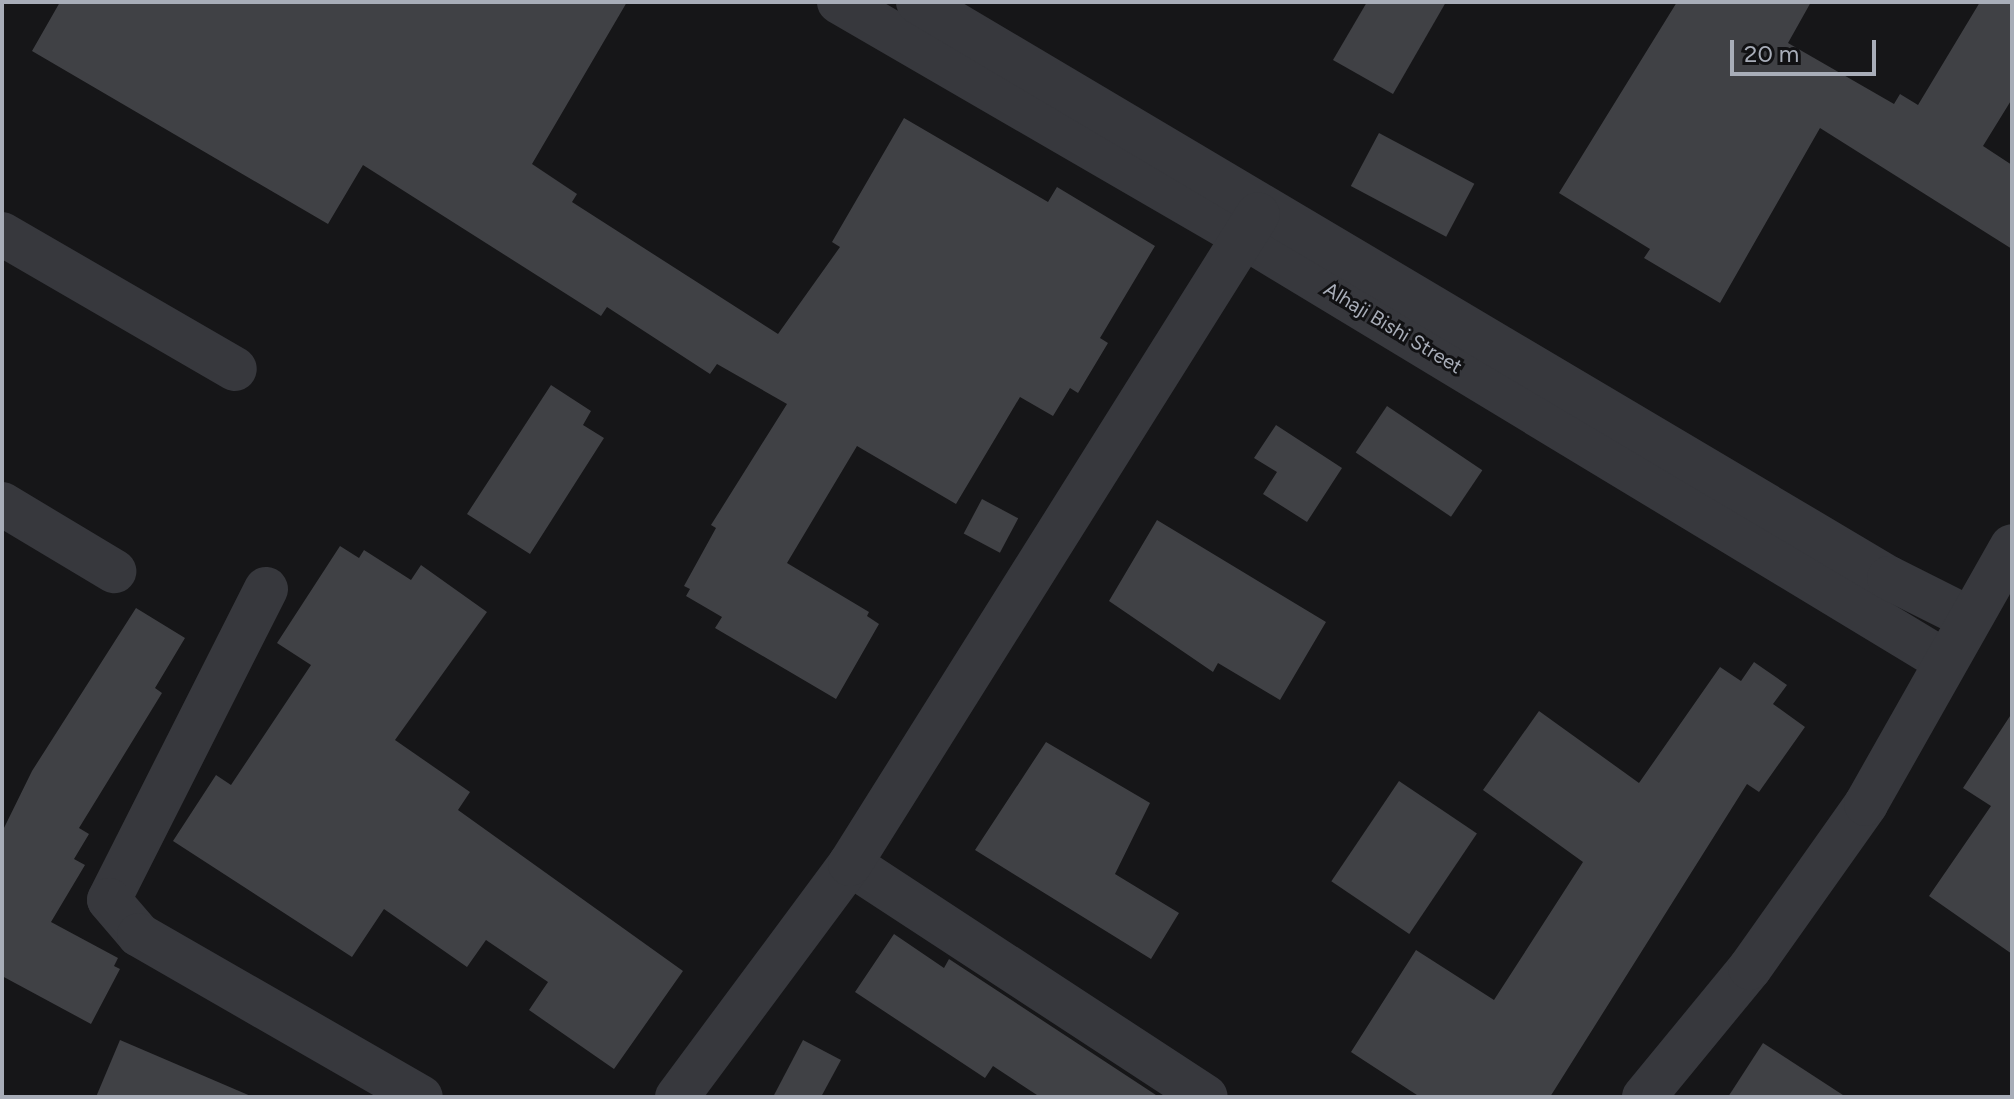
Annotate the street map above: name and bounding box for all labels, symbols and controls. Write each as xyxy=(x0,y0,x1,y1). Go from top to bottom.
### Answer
scale bar xyxy=(1734,24,1880,74)
text: 20 m xyxy=(1744,39,1799,68)
street label: Alhaji Bishi Street xyxy=(1319,277,1467,379)

